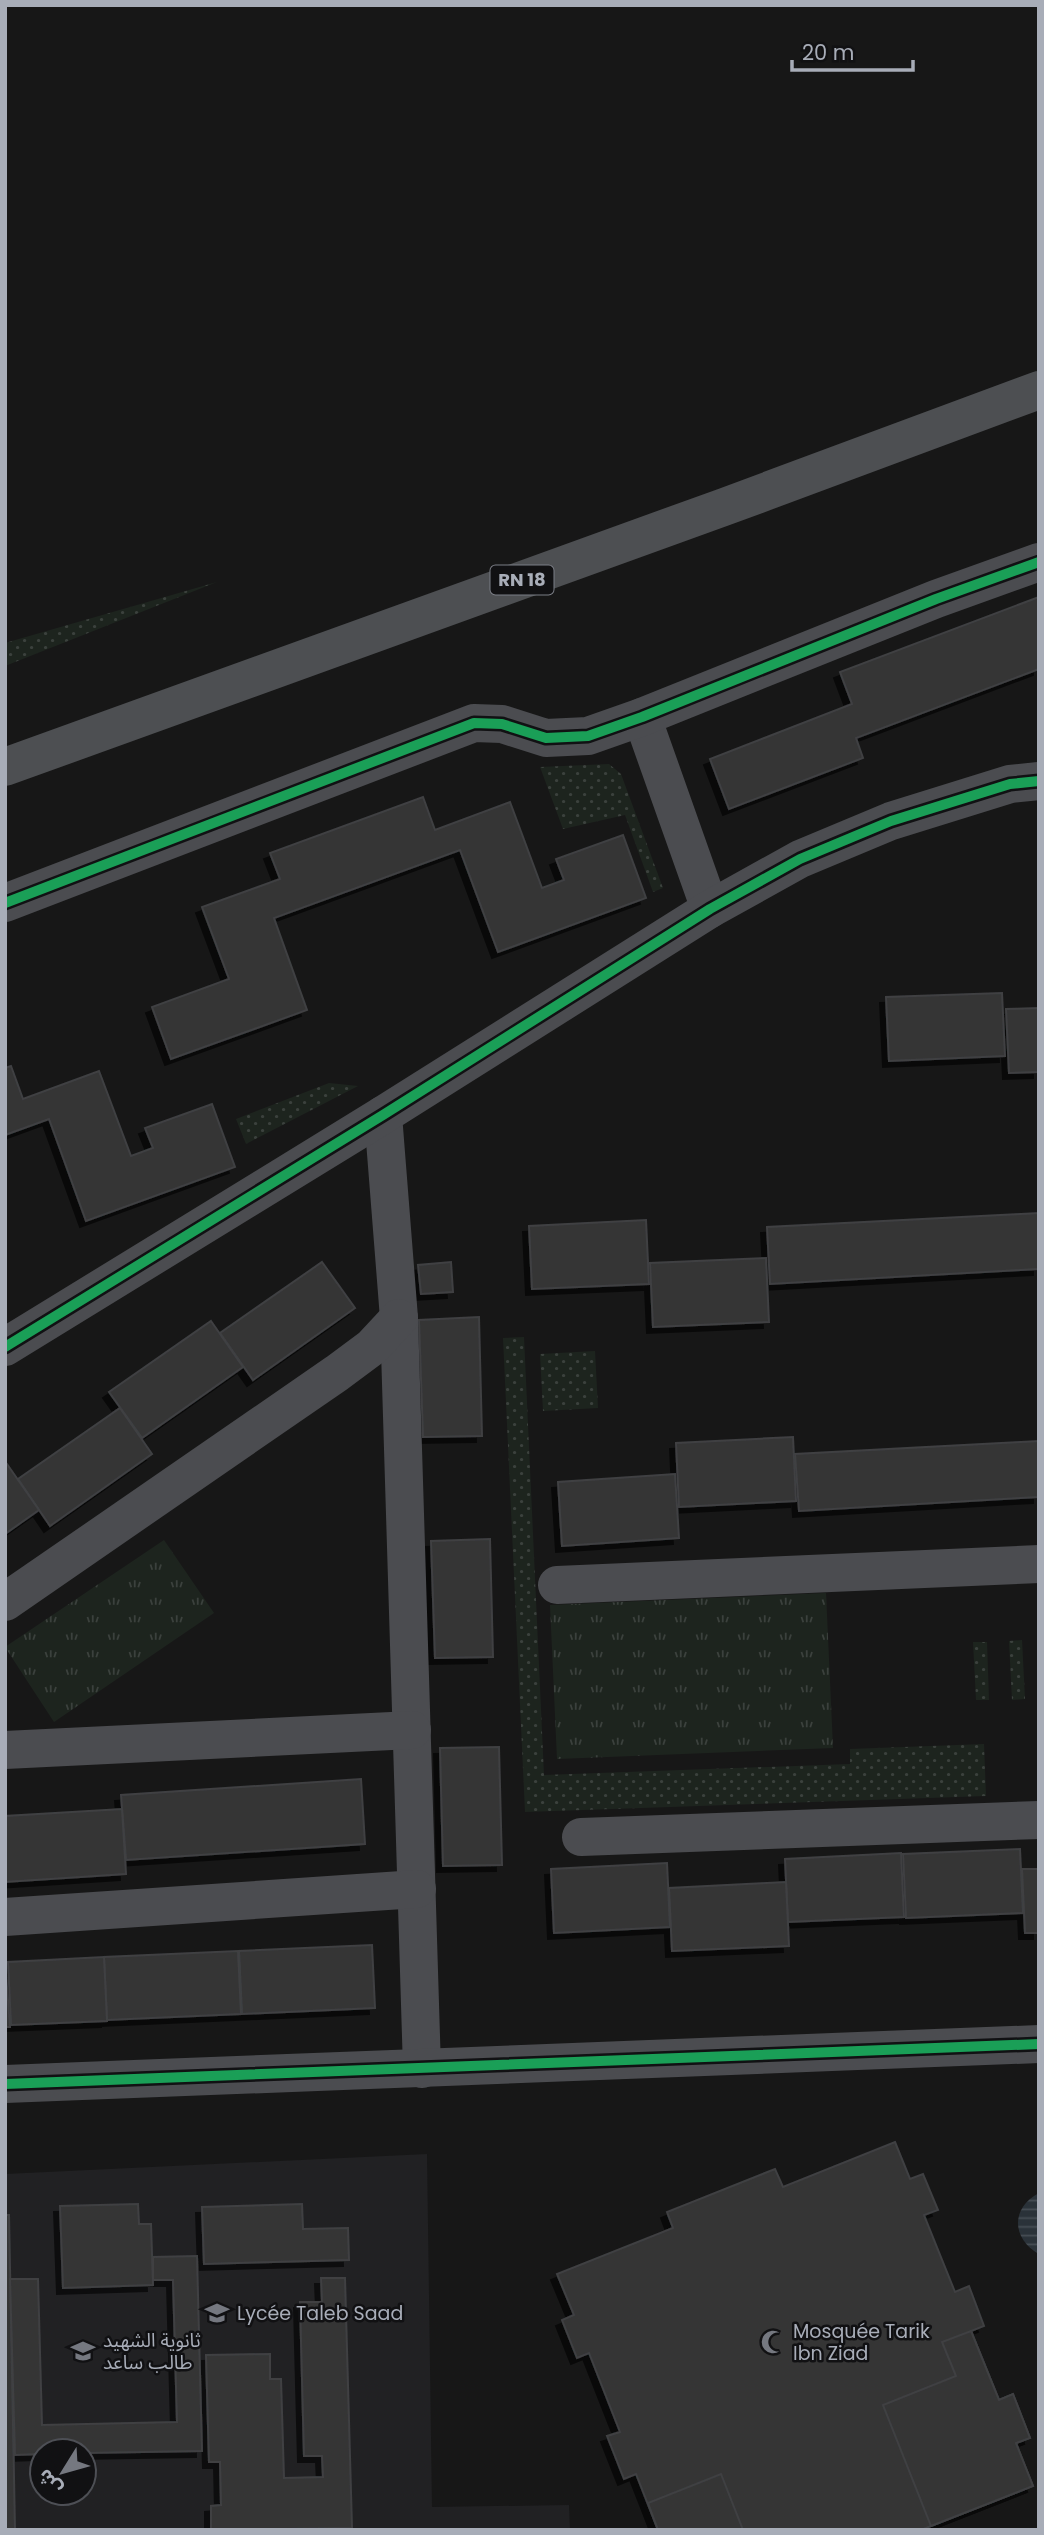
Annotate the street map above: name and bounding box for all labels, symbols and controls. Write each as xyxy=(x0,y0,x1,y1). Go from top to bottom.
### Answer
scale bar xyxy=(792,28,913,72)
text: 20 m xyxy=(802,38,855,67)
road number: RN 18 xyxy=(490,566,554,594)
school or university icon: Lycée Taleb Saad xyxy=(203,2299,231,2327)
place label: Lycée Taleb Saad xyxy=(237,2300,403,2327)
place label: Mosquée Tarik Ibn Ziad xyxy=(793,2318,930,2367)
place label: ثانوية الشهيد طالب ساعد xyxy=(103,2327,201,2376)
mosque icon: Mosquée Tarik Ibn Ziad xyxy=(759,2328,787,2356)
school or university icon: ثانوية الشهيد طالب ساعد xyxy=(69,2337,97,2365)
north arrow xyxy=(28,2437,98,2507)
text: ش xyxy=(31,2463,68,2500)

